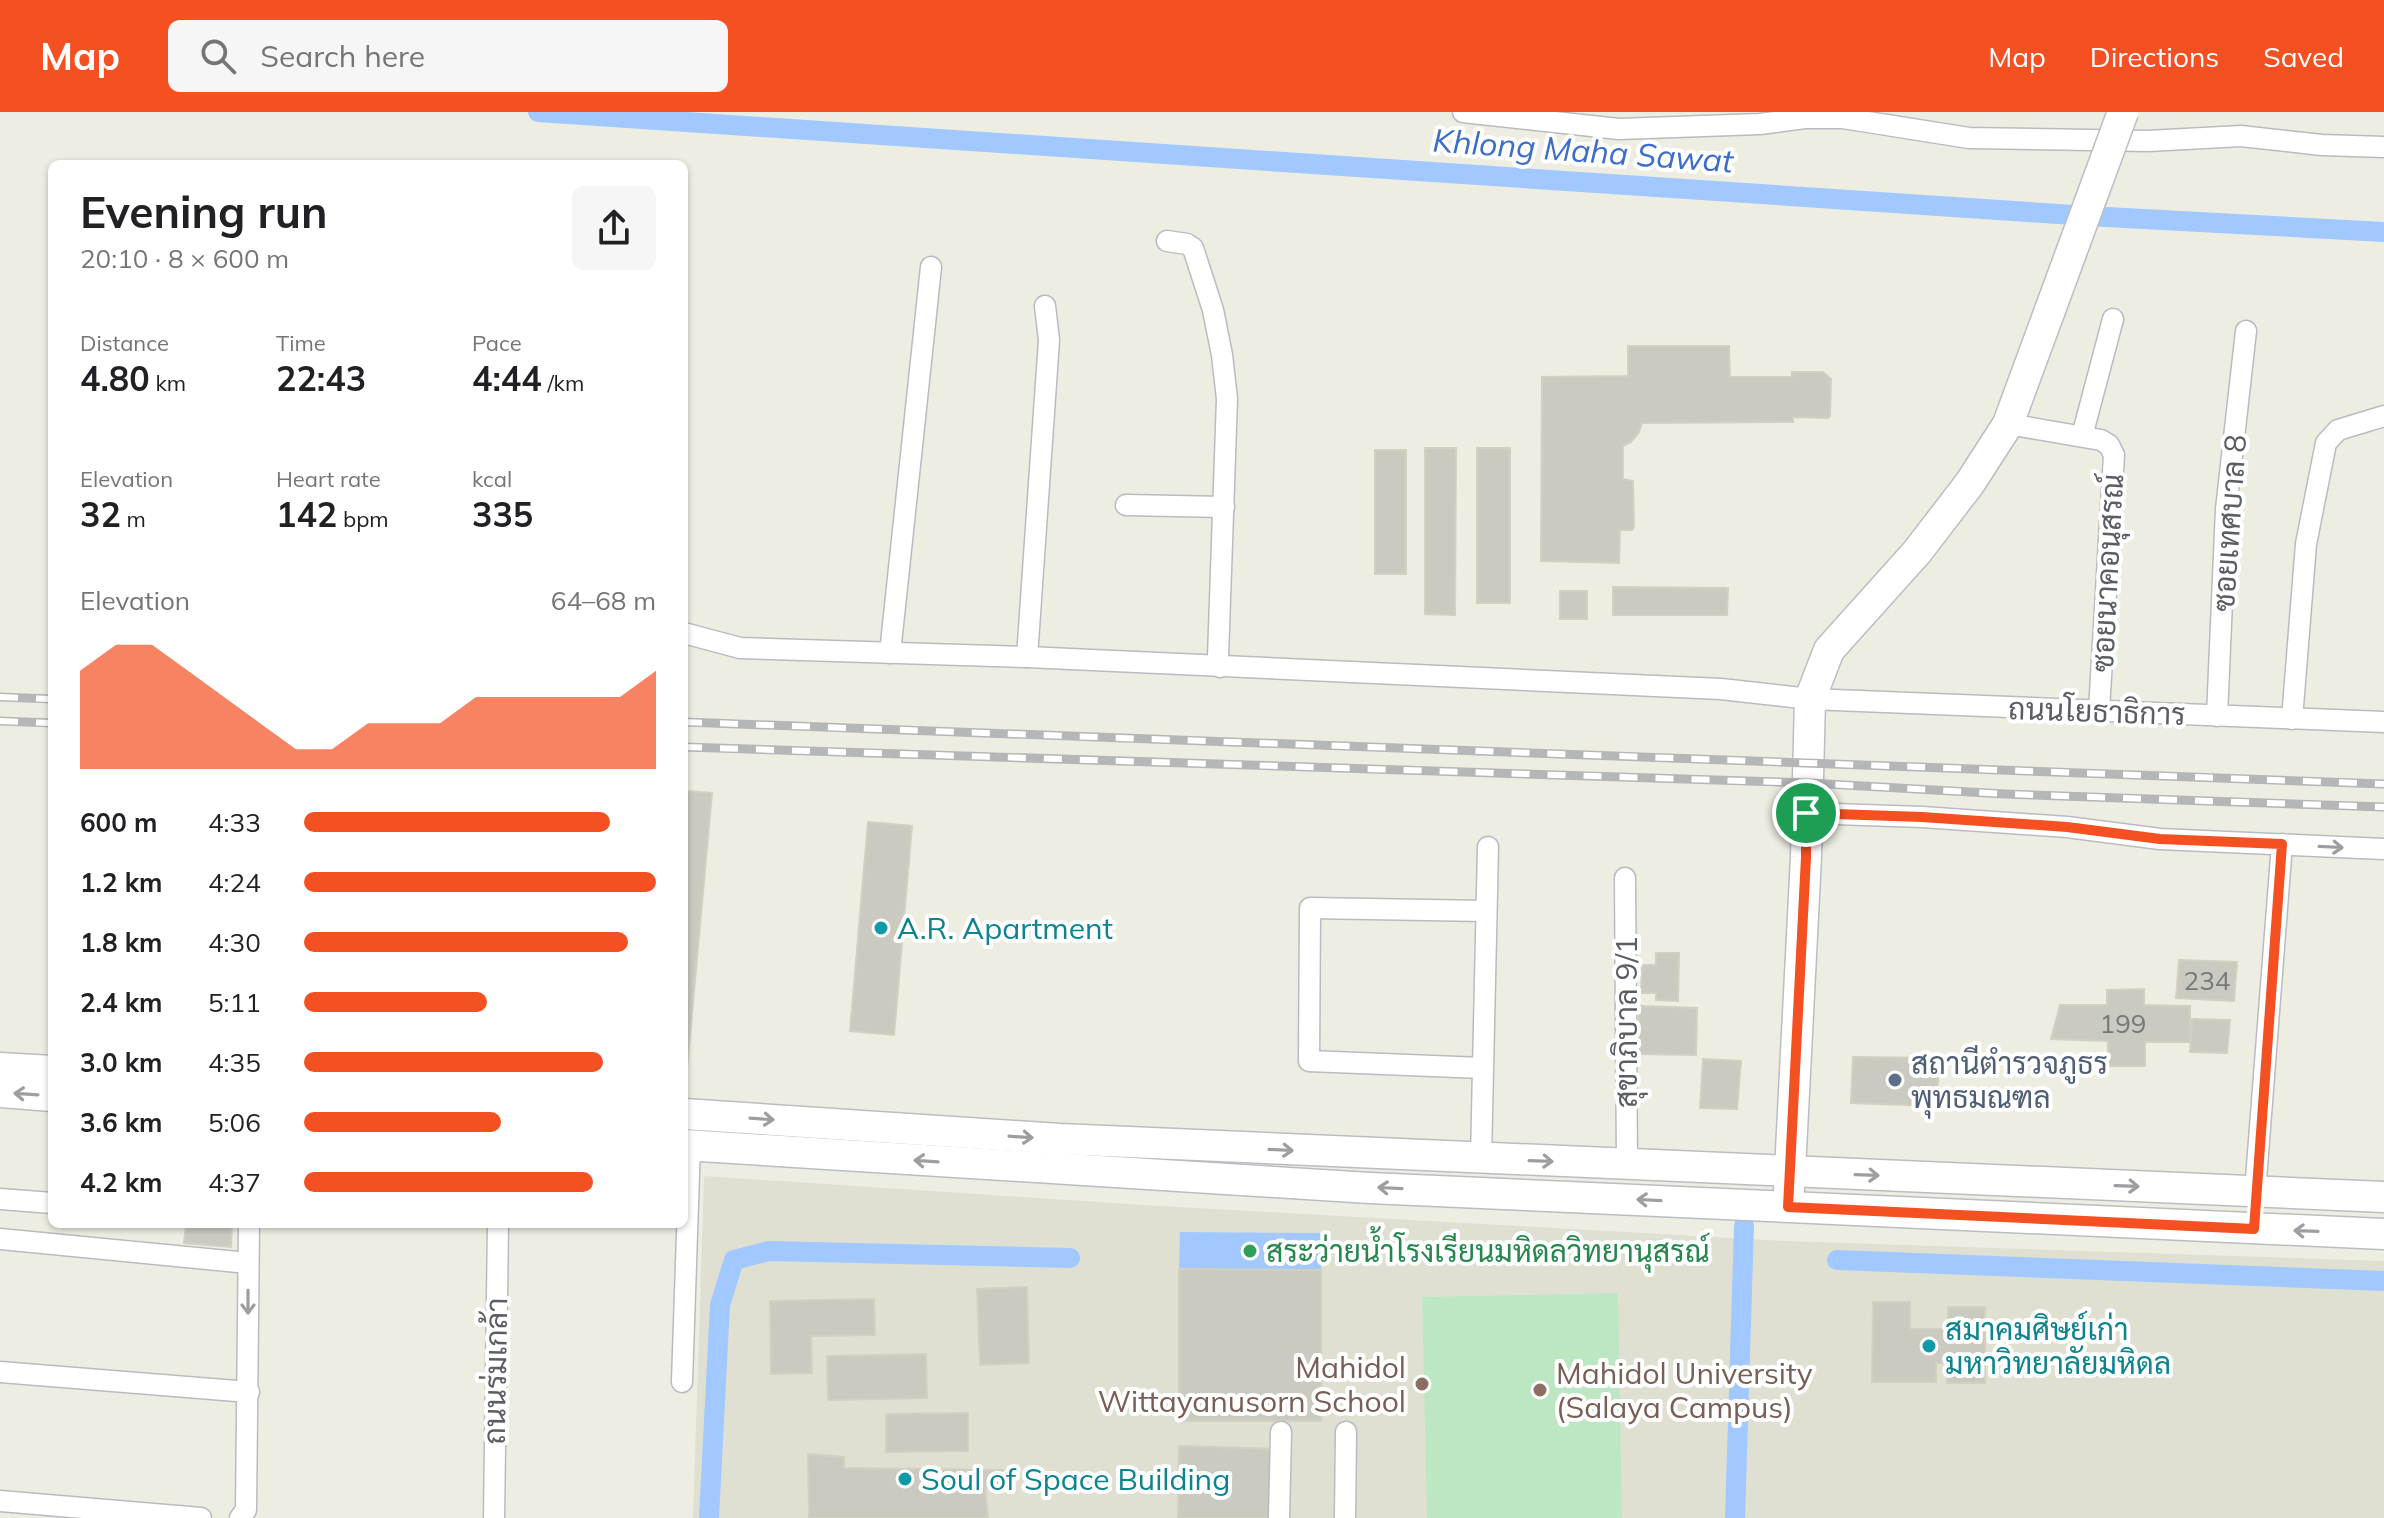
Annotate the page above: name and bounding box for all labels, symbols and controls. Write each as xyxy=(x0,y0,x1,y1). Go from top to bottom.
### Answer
search box xyxy=(168,20,728,92)
text: Map xyxy=(40,32,120,80)
icon: search xyxy=(196,34,240,78)
text: Search here xyxy=(260,37,425,75)
text: Map xyxy=(1988,39,2046,74)
text: Directions xyxy=(2090,39,2219,74)
text: Saved xyxy=(2263,39,2344,74)
water label: Khlong Maha Sawat xyxy=(1431,120,1735,181)
text: Evening run xyxy=(80,184,327,239)
button: share xyxy=(572,186,656,270)
text: 20:10 · 8 × 600 m xyxy=(80,242,289,275)
text: Distance xyxy=(80,329,169,357)
text: Time xyxy=(276,329,326,357)
text: Pace xyxy=(472,329,522,357)
text: 4.80 xyxy=(80,357,150,400)
text: 22:43 xyxy=(276,357,366,400)
text: 4:44 xyxy=(472,357,542,400)
text: km xyxy=(150,369,186,397)
text: /km xyxy=(542,369,584,397)
street label: ซอยเทศบาล 8 xyxy=(2204,433,2254,613)
text: Elevation xyxy=(80,465,173,493)
text: Heart rate xyxy=(276,465,381,493)
text: kcal xyxy=(472,465,512,493)
street label: ซอยนาคอนุสรณ์ xyxy=(2083,473,2134,673)
text: 32 xyxy=(80,493,121,536)
text: 142 xyxy=(276,493,337,536)
text: 335 xyxy=(472,493,533,536)
text: m xyxy=(121,505,146,533)
text: bpm xyxy=(337,505,389,533)
text: Elevation xyxy=(80,584,190,617)
text: 64–68 m xyxy=(551,584,656,617)
street label: ถนนโยธาธิการ xyxy=(2008,689,2186,733)
pin xyxy=(1772,779,1840,847)
icon: arrive xyxy=(1784,791,1828,835)
text: 600 m xyxy=(80,806,157,839)
text: 4:33 xyxy=(208,806,261,839)
one-way arrow xyxy=(2317,839,2344,854)
text: 1.2 km xyxy=(80,866,163,899)
text: 4:24 xyxy=(208,866,261,899)
place label: A.R. Apartment xyxy=(897,909,1113,947)
marker: A.R. Apartment xyxy=(872,919,890,937)
text: 1.8 km xyxy=(80,926,163,959)
text: 4:30 xyxy=(208,926,261,959)
street label: สุขาภิบาล 9/1 xyxy=(1607,936,1648,1108)
house number: 234 xyxy=(2184,964,2230,997)
text: 2.4 km xyxy=(80,986,163,1019)
text: 5:11 xyxy=(208,986,261,1019)
house number: 199 xyxy=(2100,1007,2146,1040)
place label: สถานีตำรวจภูธร พุทธมณฑล xyxy=(1911,1044,2108,1119)
text: 3.0 km xyxy=(80,1046,163,1079)
text: 4:35 xyxy=(208,1046,261,1079)
marker: สถานีตำรวจภูธร พุทธมณฑล xyxy=(1886,1071,1904,1089)
one-way arrow xyxy=(13,1086,40,1101)
text: 3.6 km xyxy=(80,1106,163,1139)
text: 5:06 xyxy=(208,1106,261,1139)
one-way arrow xyxy=(748,1112,775,1127)
one-way arrow xyxy=(1007,1130,1034,1145)
one-way arrow xyxy=(1267,1142,1294,1157)
one-way arrow xyxy=(913,1153,940,1168)
one-way arrow xyxy=(1527,1154,1554,1169)
text: 4.2 km xyxy=(80,1166,163,1199)
text: 4:37 xyxy=(208,1166,261,1199)
one-way arrow xyxy=(1853,1168,1880,1183)
one-way arrow xyxy=(2113,1179,2140,1194)
one-way arrow xyxy=(1377,1181,1404,1196)
one-way arrow xyxy=(1636,1192,1663,1207)
one-way arrow xyxy=(2293,1223,2320,1238)
place label: สระว่ายน้ำโรงเรียนมหิดลวิทยานุสรณ์ xyxy=(1266,1225,1710,1273)
marker: สระว่ายน้ำโรงเรียนมหิดลวิทยานุสรณ์ xyxy=(1241,1242,1259,1260)
one-way arrow xyxy=(240,1288,256,1315)
street label: ถนนร่มเกล้า xyxy=(474,1297,515,1445)
place label: สมาคมศิษย์เก่า มหาวิทยาลัยมหิดล xyxy=(1945,1310,2171,1382)
marker: สมาคมศิษย์เก่า มหาวิทยาลัยมหิดล xyxy=(1920,1337,1938,1355)
place label: Mahidol Wittayanusorn School xyxy=(1098,1348,1406,1420)
place label: Mahidol University (Salaya Campus) xyxy=(1556,1354,1813,1426)
marker: Mahidol Wittayanusorn School xyxy=(1413,1375,1431,1393)
marker: Mahidol University (Salaya Campus) xyxy=(1531,1381,1549,1399)
place label: Soul of Space Building xyxy=(921,1460,1230,1498)
marker: Soul of Space Building xyxy=(896,1470,914,1488)

